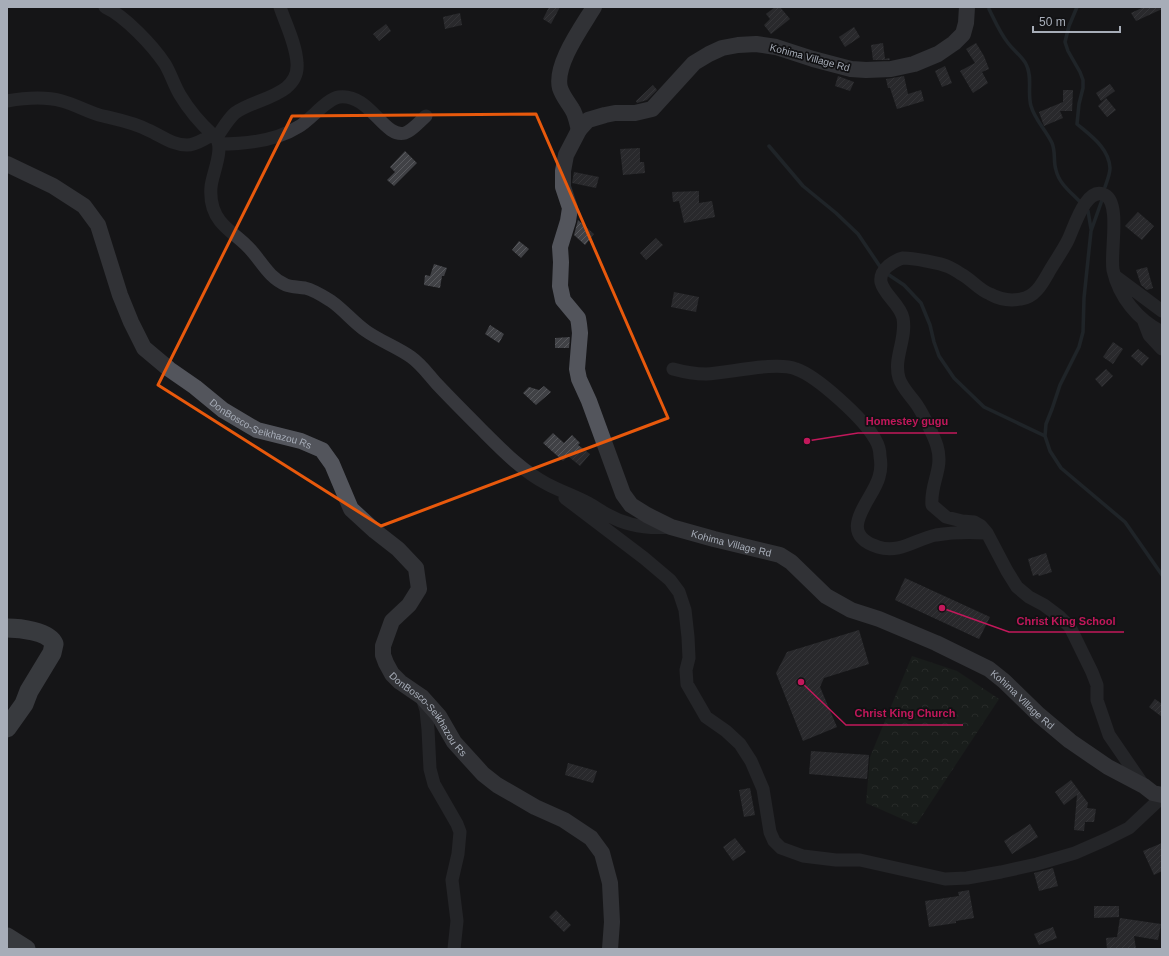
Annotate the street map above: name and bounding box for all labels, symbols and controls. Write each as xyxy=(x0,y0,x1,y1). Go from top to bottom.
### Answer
scale bar xyxy=(1033,8,1120,34)
text: 50 m xyxy=(1039,15,1066,29)
street label: Kohima Village Rd xyxy=(769,42,851,73)
street label: DonBosco-Seikhazou Rs xyxy=(207,396,313,451)
callout: Homestey gugu xyxy=(858,410,957,433)
text: Homestey gugu xyxy=(866,415,948,427)
street label: Kohima Village Rd xyxy=(690,528,772,559)
callout: Christ King School xyxy=(1009,609,1124,632)
text: Christ King School xyxy=(1017,615,1116,627)
street label: Kohima Village Rd xyxy=(988,668,1056,731)
street label: DonBosco-Seikhazou Rs xyxy=(387,670,469,759)
callout: Christ King Church xyxy=(846,702,963,725)
text: Christ King Church xyxy=(855,707,956,719)

